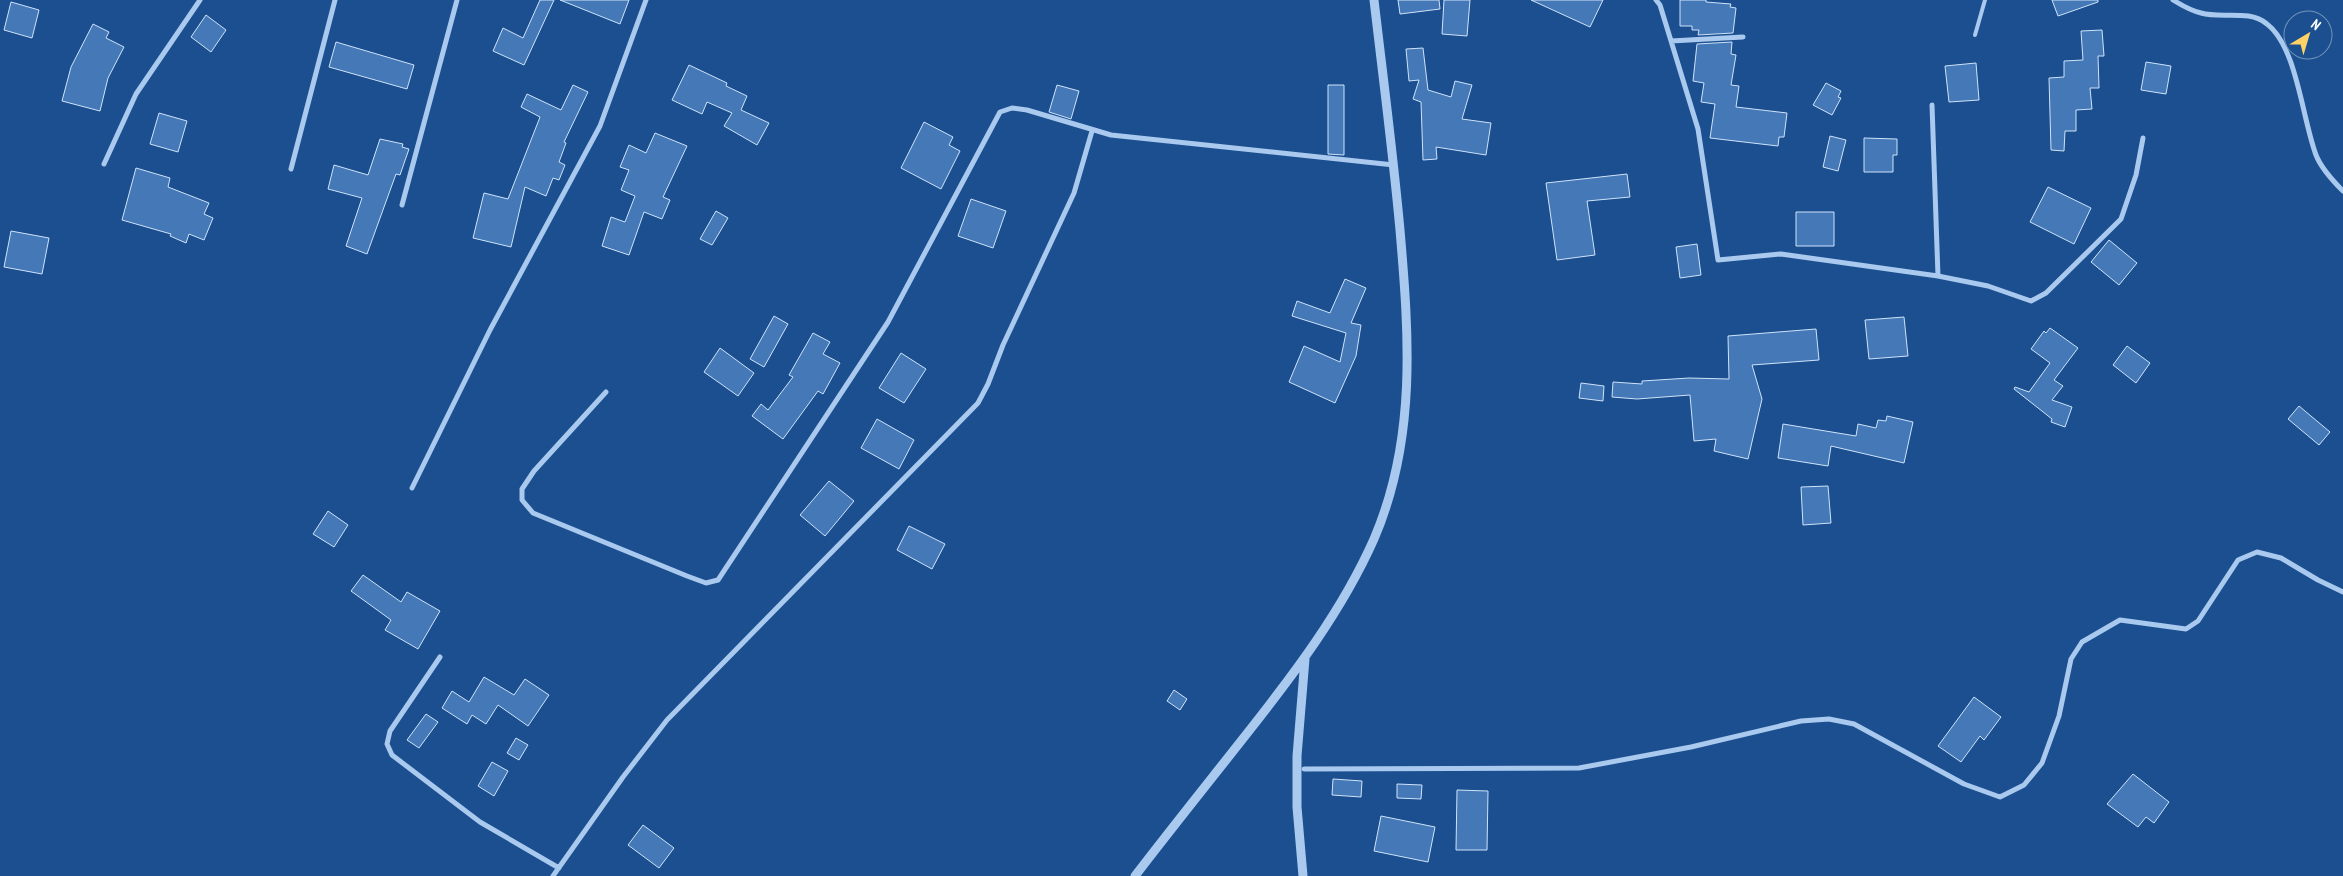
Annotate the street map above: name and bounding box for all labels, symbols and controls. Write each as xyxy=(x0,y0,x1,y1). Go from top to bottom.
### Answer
north arrow xyxy=(2283,10,2333,60)
text: N xyxy=(2307,15,2325,34)

